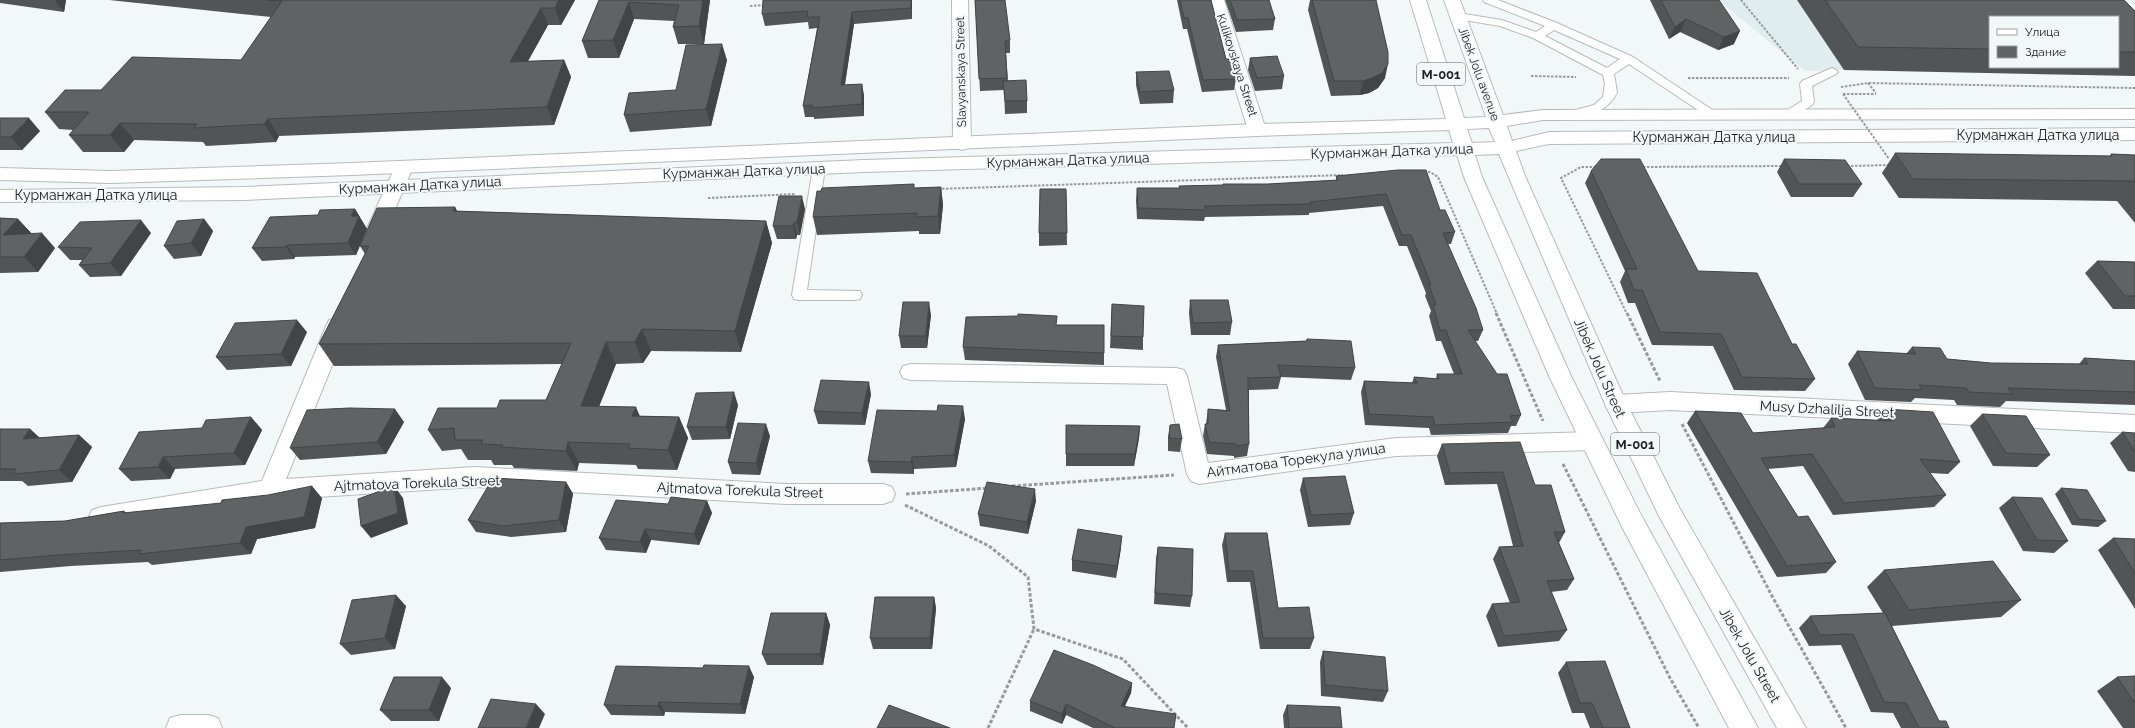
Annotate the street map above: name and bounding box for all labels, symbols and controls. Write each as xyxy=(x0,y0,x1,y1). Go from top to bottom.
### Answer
street label: Kulikovskaya Street xyxy=(1214,12,1260,118)
street label: Slavyanskaya Street xyxy=(953,16,969,128)
legend xyxy=(1989,16,2119,68)
street label: Jibek Jolu avenue xyxy=(1456,25,1502,123)
text: Улица xyxy=(2025,25,2060,39)
text: Здание xyxy=(2025,45,2066,59)
road number: М-001 xyxy=(1417,63,1465,85)
street label: Курманжан Датка улица xyxy=(1957,127,2119,143)
street label: Курманжан Датка улица xyxy=(1633,129,1795,145)
street label: Курманжан Датка улица xyxy=(1310,140,1474,162)
street label: Курманжан Датка улица xyxy=(986,149,1150,171)
street label: Курманжан Датка улица xyxy=(662,160,826,182)
street label: Курманжан Датка улица xyxy=(338,173,502,197)
street label: Курманжан Датка улица xyxy=(15,187,177,203)
street label: Jibek Jolu Street xyxy=(1571,316,1629,420)
street label: Musy Dzhalilja Street xyxy=(1759,397,1895,421)
road number: М-001 xyxy=(1611,433,1659,455)
street label: Айтматова Торекула улица xyxy=(1206,440,1386,480)
street label: Ajtmatova Torekula Street xyxy=(334,472,501,494)
street label: Ajtmatova Torekula Street xyxy=(657,479,824,501)
street label: Jibek Jolu Street xyxy=(1716,605,1784,705)

